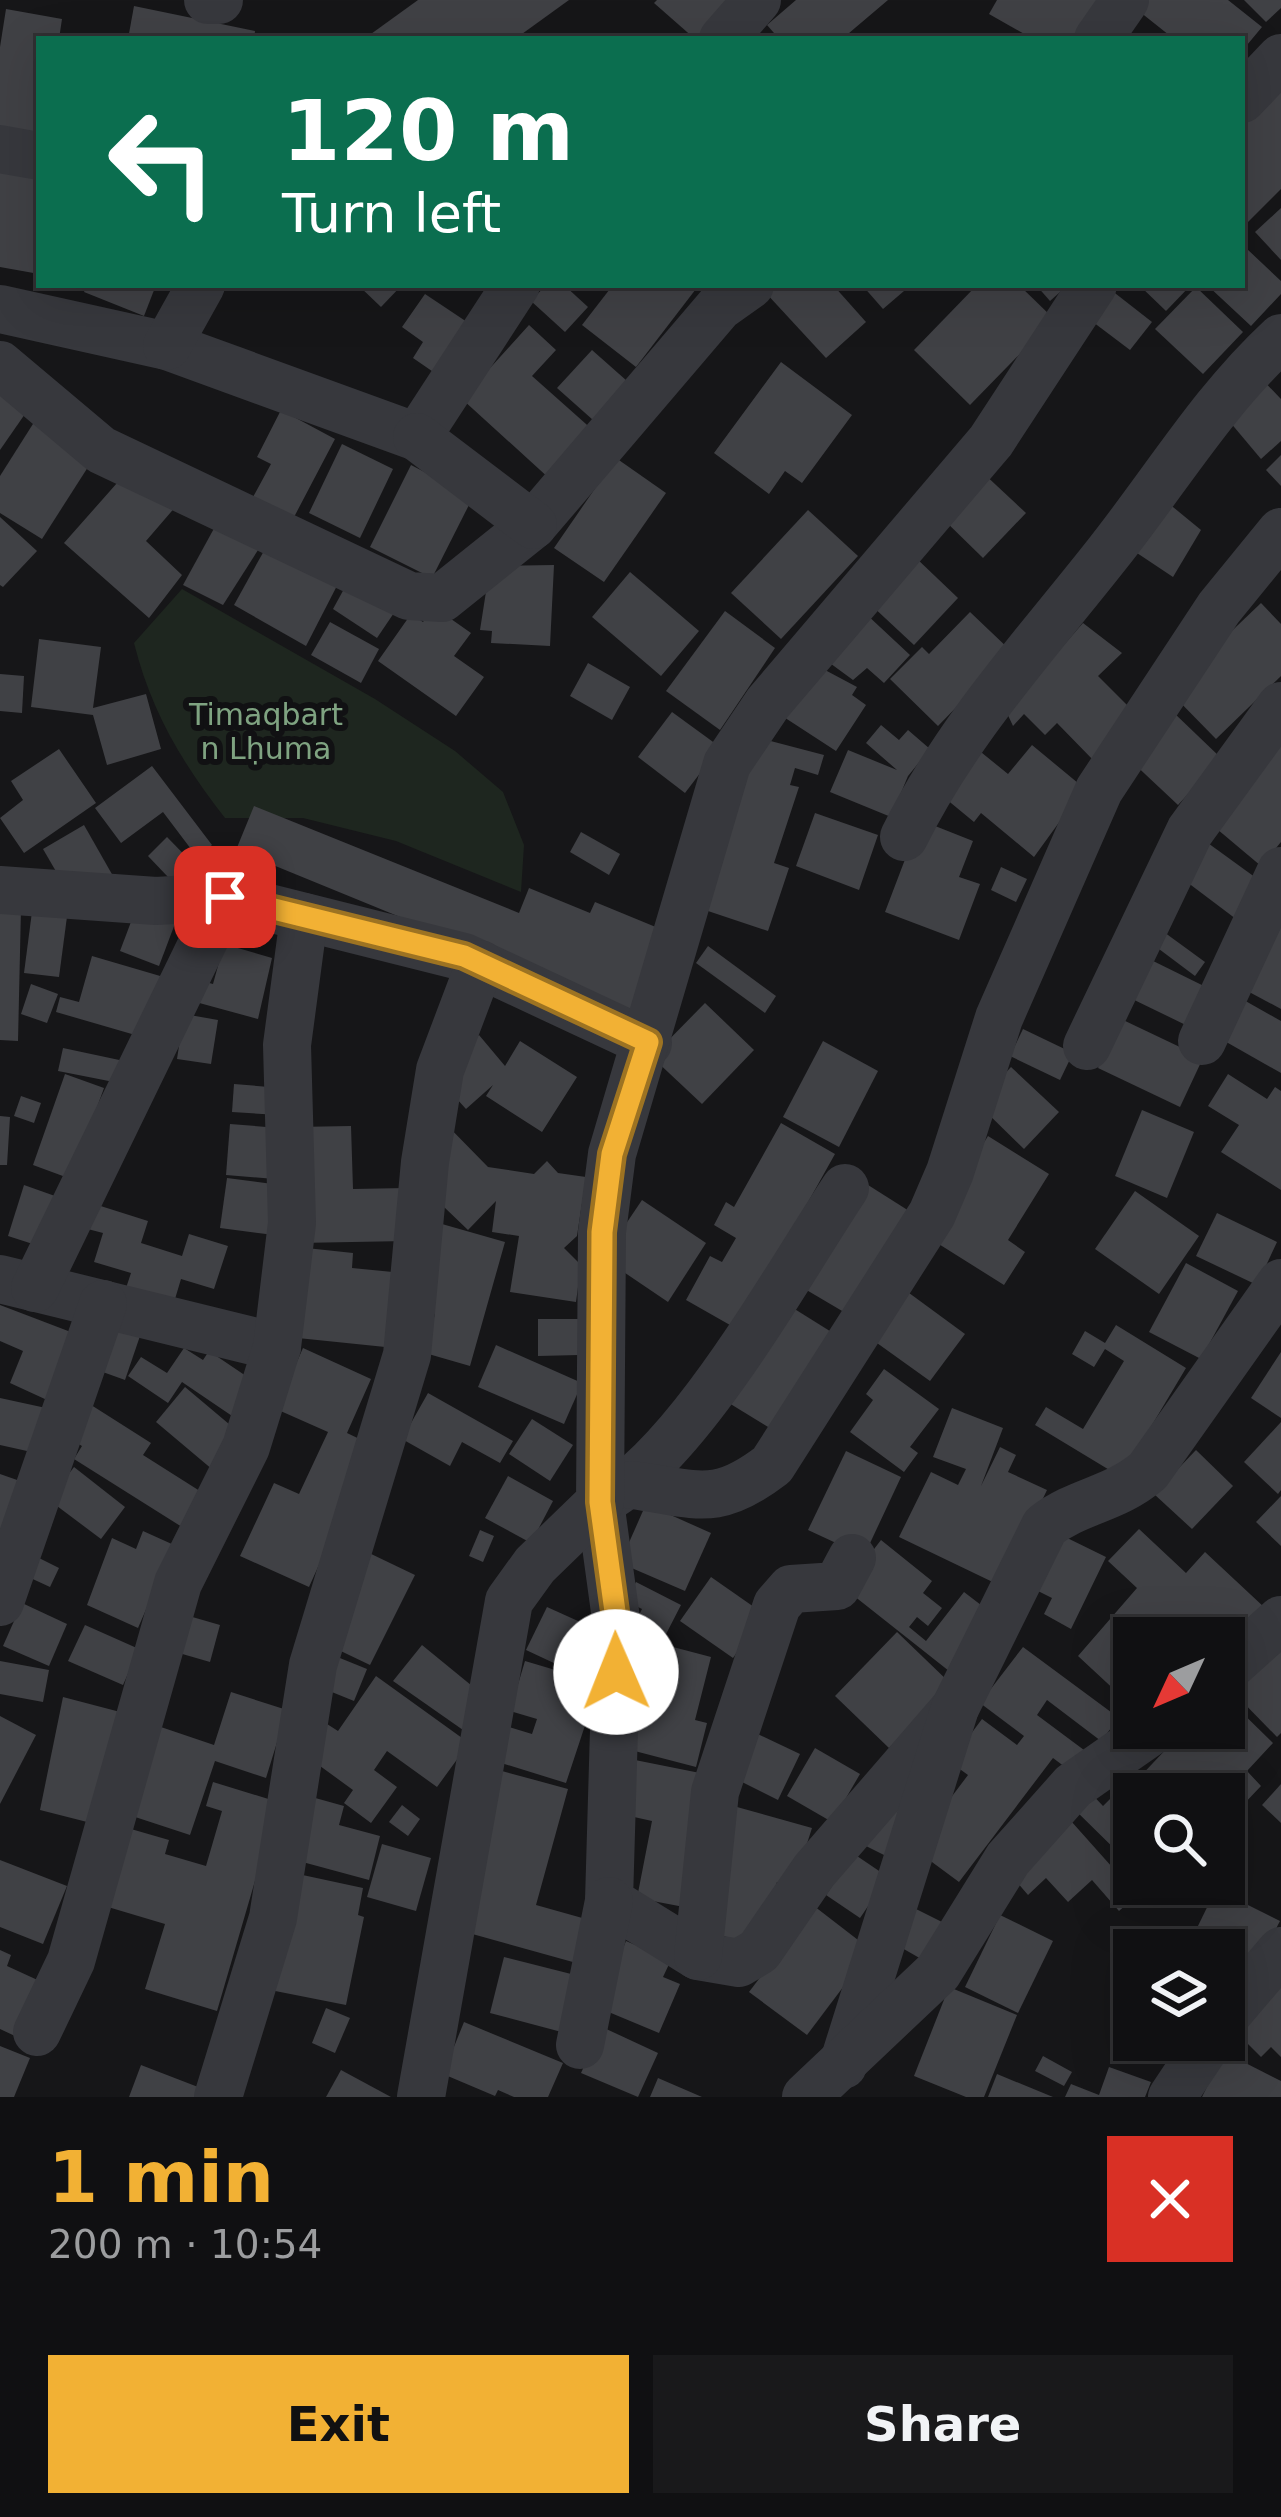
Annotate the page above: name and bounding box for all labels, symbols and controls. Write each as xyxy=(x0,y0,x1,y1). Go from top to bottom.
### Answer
text: 120 m xyxy=(282,82,574,180)
icon: left xyxy=(84,84,240,240)
text: Turn left xyxy=(282,182,501,245)
park label: Timaqbart n Lḥuma xyxy=(188,697,343,766)
pin xyxy=(174,846,276,948)
icon: arrive xyxy=(192,864,258,930)
position arrow xyxy=(553,1609,679,1735)
north arrow xyxy=(1113,1617,1245,1749)
map controls xyxy=(1113,1617,1245,2061)
button: search xyxy=(1113,1773,1245,1905)
button: layers xyxy=(1113,1929,1245,2061)
text: 1 min xyxy=(48,2135,274,2219)
button: close xyxy=(1107,2136,1233,2262)
text: 200 m · 10:54 xyxy=(48,2222,322,2267)
button: Exit xyxy=(48,2355,629,2493)
button: Share xyxy=(653,2355,1233,2493)

